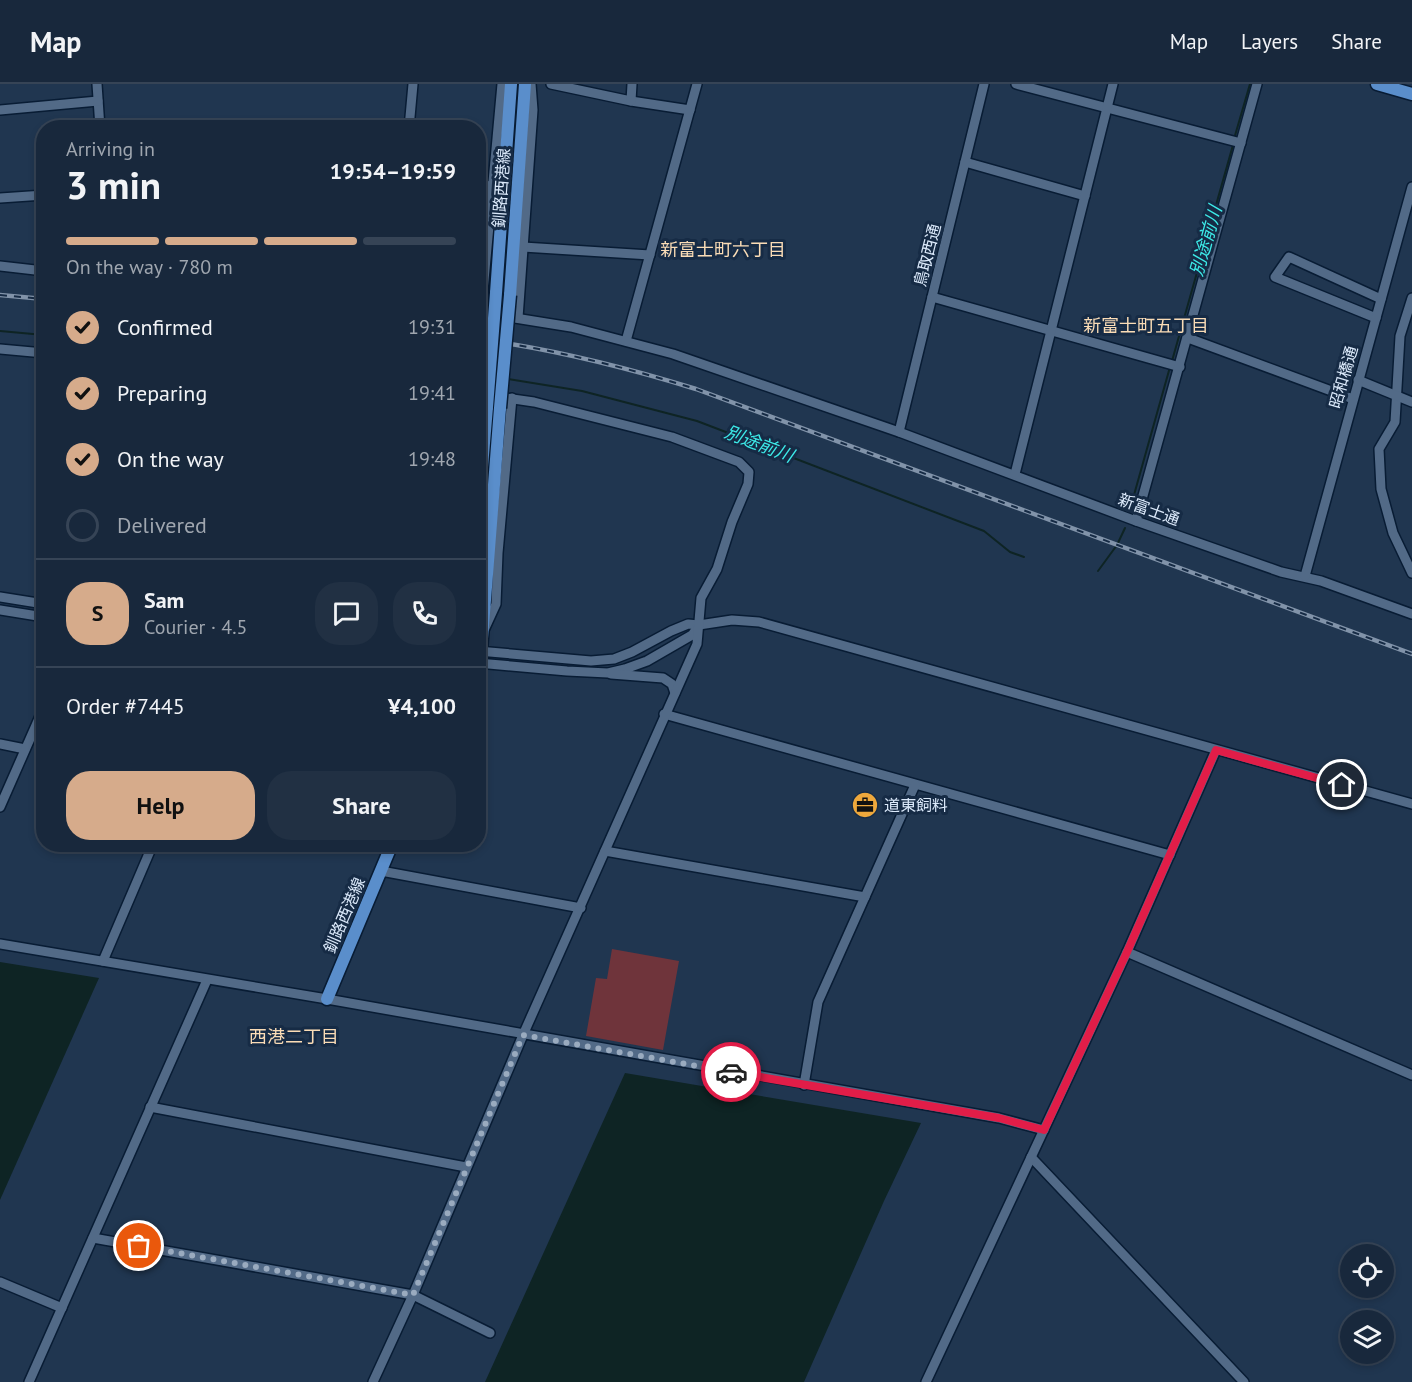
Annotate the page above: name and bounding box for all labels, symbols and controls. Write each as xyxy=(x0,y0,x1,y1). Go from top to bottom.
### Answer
text: Map xyxy=(30,23,81,60)
text: Map xyxy=(1170,28,1208,55)
text: Layers xyxy=(1241,28,1298,55)
text: Share xyxy=(1331,28,1382,55)
text: Arriving in xyxy=(66,136,155,162)
street label: 釧路西港線 xyxy=(488,147,514,229)
text: 19:54–19:59 xyxy=(330,157,456,185)
text: 3 min xyxy=(66,159,161,210)
water label: 別途前川 xyxy=(1185,201,1227,279)
street label: 鳥取西通 xyxy=(910,222,944,288)
district label: 新富士町六丁目 xyxy=(660,238,786,261)
text: On the way · 780 m xyxy=(66,254,233,280)
icon: check xyxy=(66,311,99,344)
text: Confirmed xyxy=(117,313,213,341)
text: 19:31 xyxy=(408,314,456,340)
district label: 新富士町五丁目 xyxy=(1083,314,1209,337)
street label: 昭和橋通 xyxy=(1325,343,1361,411)
icon: check xyxy=(66,377,99,410)
text: Preparing xyxy=(117,379,207,407)
text: 19:41 xyxy=(408,380,456,406)
water label: 別途前川 xyxy=(721,420,799,468)
icon: check xyxy=(66,443,99,476)
text: On the way xyxy=(117,445,224,473)
text: 19:48 xyxy=(408,446,456,472)
street label: 新富士通 xyxy=(1116,489,1182,529)
text: Delivered xyxy=(117,511,207,539)
button: chat xyxy=(315,582,378,645)
button: phone xyxy=(393,582,456,645)
text: Sam xyxy=(144,586,184,614)
text: S xyxy=(92,599,103,627)
text: Courier · 4.5 xyxy=(144,614,247,640)
text: Order #7445 xyxy=(66,692,185,720)
text: ¥4,100 xyxy=(388,692,456,720)
pin xyxy=(1316,759,1367,810)
icon: home xyxy=(1325,768,1358,801)
button: Help xyxy=(66,771,255,840)
button: Share xyxy=(267,771,456,840)
office icon: 道東飼料 xyxy=(850,790,880,820)
place label: 道東飼料 xyxy=(884,795,948,815)
street label: 釧路西港線 xyxy=(319,874,369,956)
district label: 西港二丁目 xyxy=(249,1025,339,1048)
courier xyxy=(701,1042,761,1102)
icon: car xyxy=(715,1056,748,1089)
pin xyxy=(113,1220,164,1271)
icon: bag xyxy=(122,1229,155,1262)
map controls xyxy=(1340,1244,1394,1364)
button: locate xyxy=(1340,1244,1394,1298)
button: layers xyxy=(1340,1310,1394,1364)

